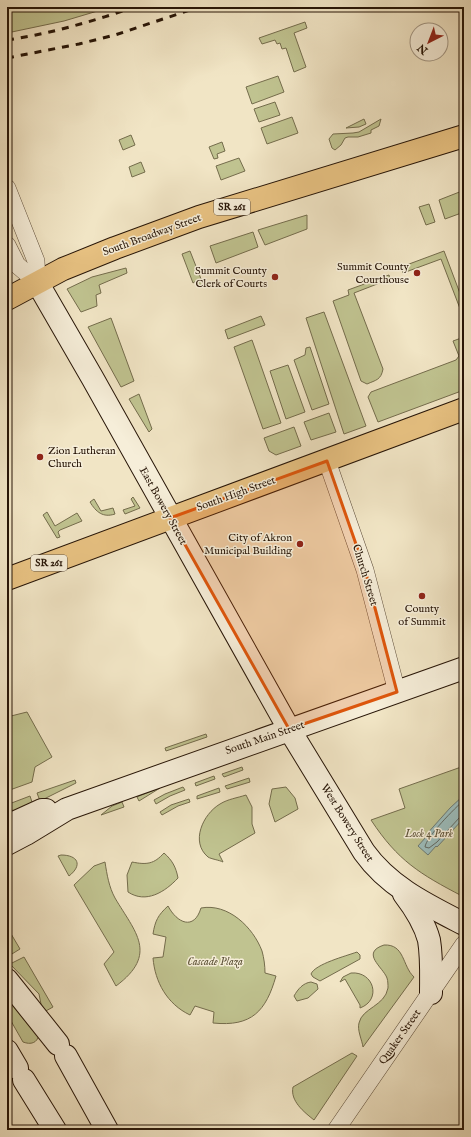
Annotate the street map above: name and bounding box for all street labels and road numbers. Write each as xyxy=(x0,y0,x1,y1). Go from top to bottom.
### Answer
road number: SR 261 xyxy=(214,199,250,215)
street label: South Broadway Street xyxy=(101,211,203,259)
street label: East Bowery Street xyxy=(136,465,190,548)
street label: South High Street xyxy=(195,473,278,515)
street label: Church Street xyxy=(349,542,381,608)
road number: SR 261 xyxy=(31,555,67,571)
street label: South Main Street xyxy=(224,718,307,758)
street label: West Bowery Street xyxy=(317,781,377,865)
street label: Quaker Street xyxy=(376,1007,424,1067)

